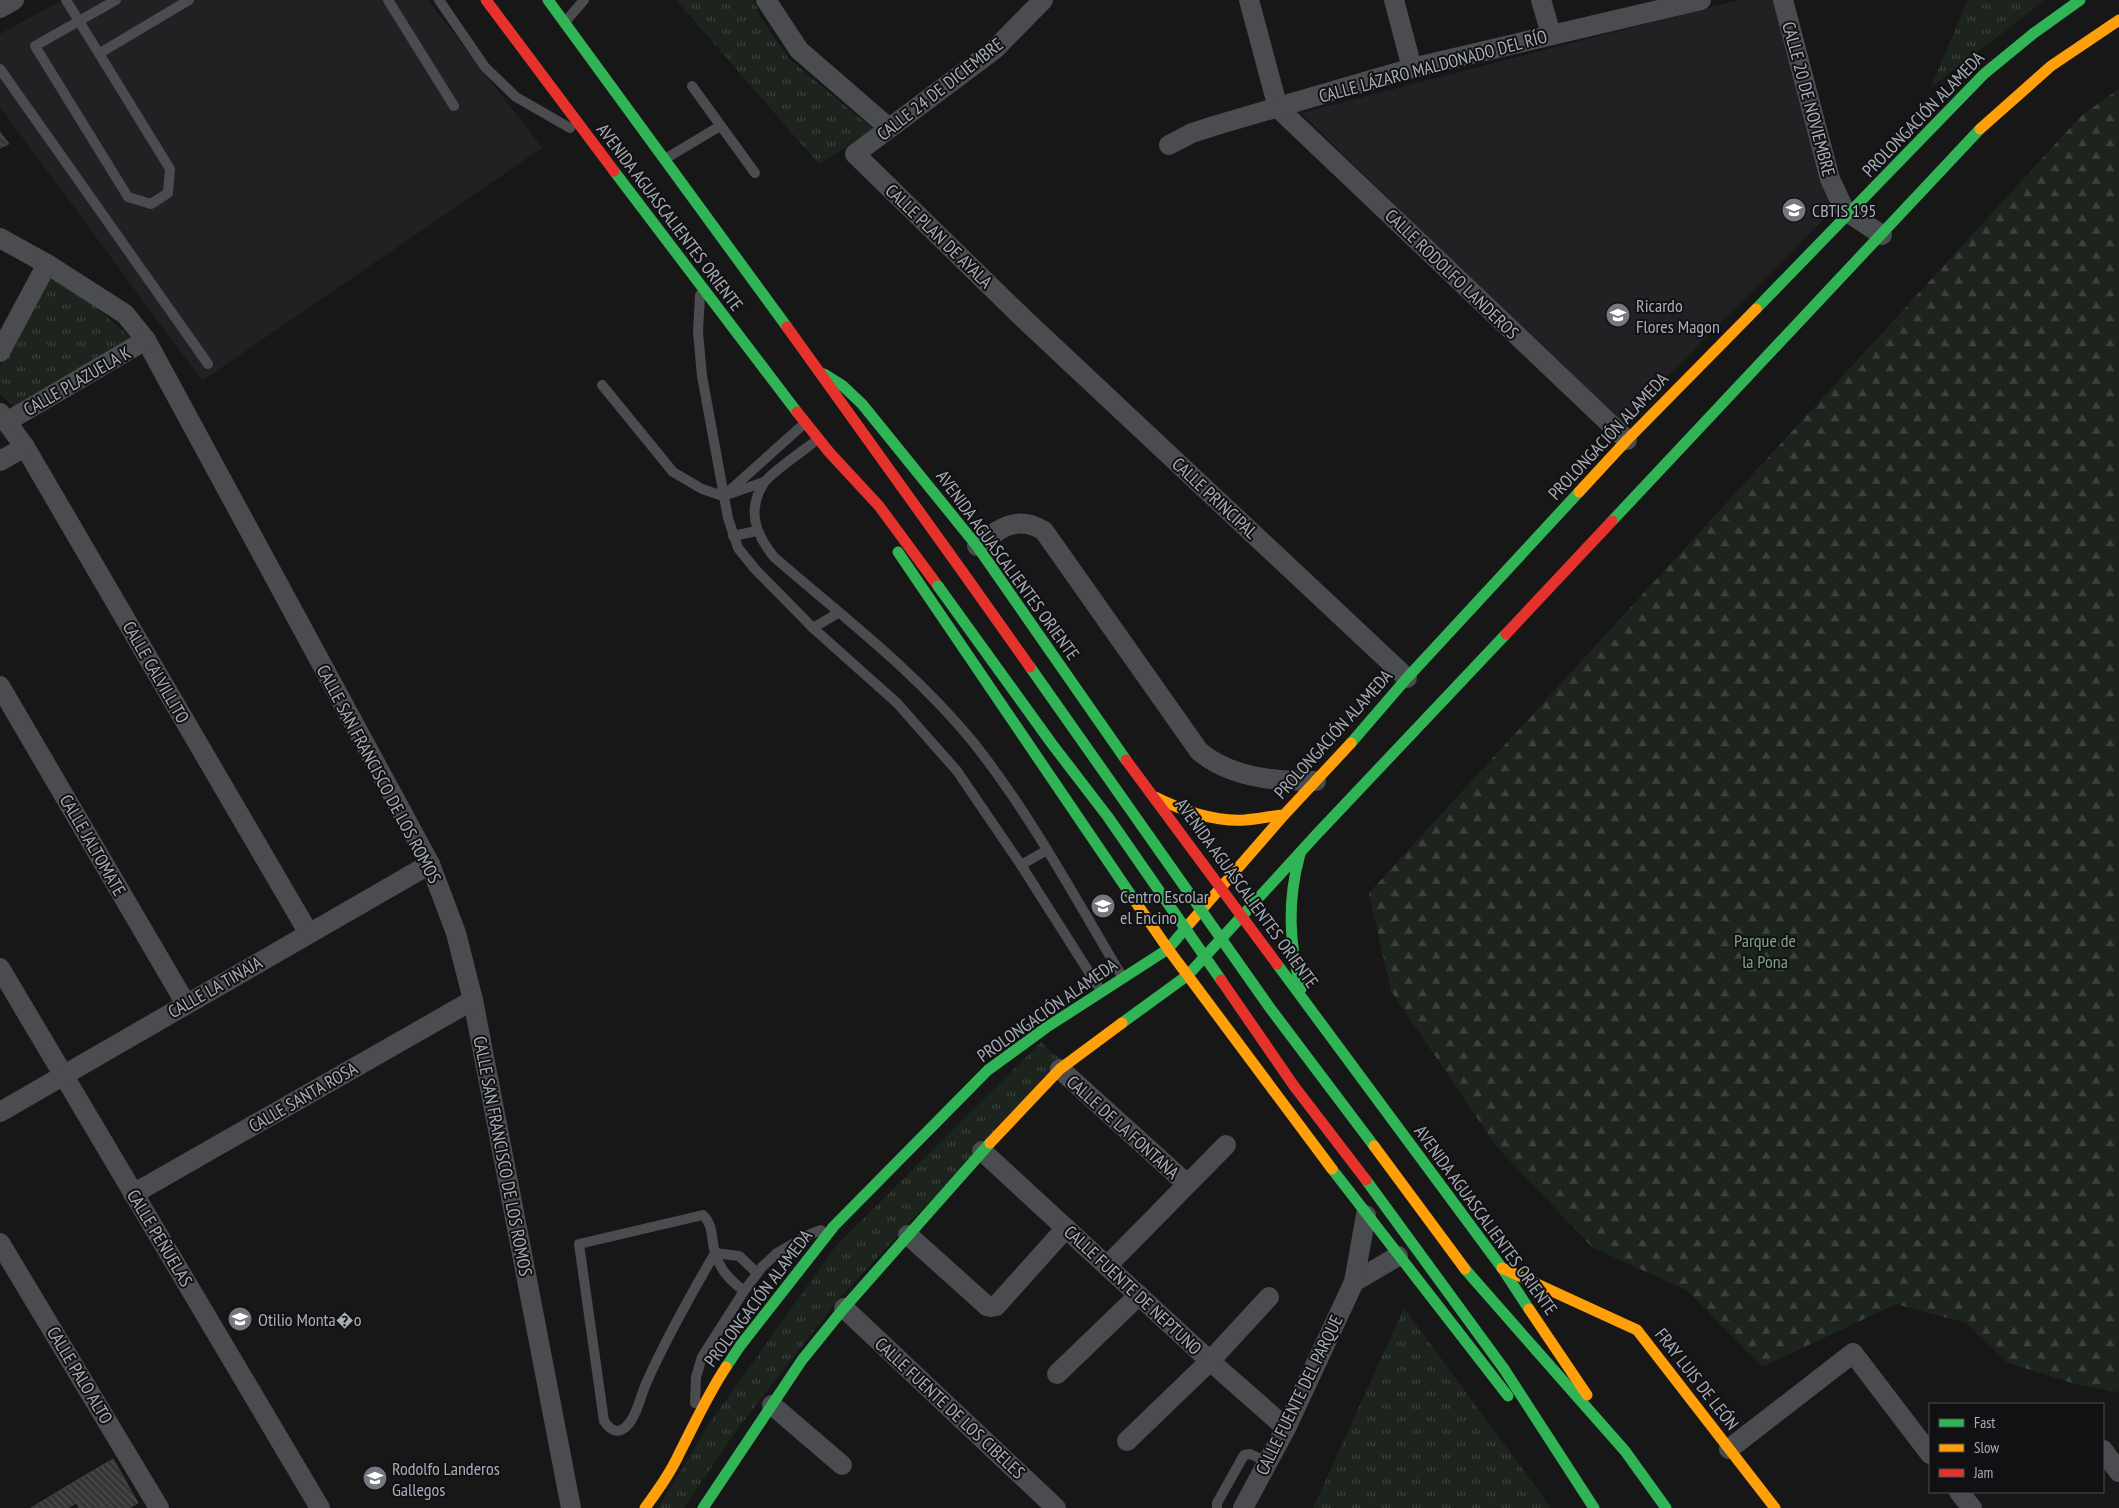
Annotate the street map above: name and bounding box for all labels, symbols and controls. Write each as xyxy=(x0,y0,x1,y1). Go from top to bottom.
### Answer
street label: CALLE 20 DE NOVIEMBRE xyxy=(1777,19,1841,179)
street label: CALLE LÁZARO MALDONADO DEL RÍO xyxy=(1316,24,1550,108)
street label: CALLE 24 DE DICIEMBRE xyxy=(872,33,1008,145)
street label: PROLONGACIÓN ALAMEDA xyxy=(1857,46,1989,182)
street label: AVENIDA AGUASCALIENTES ORIENTE xyxy=(592,119,748,315)
street label: CALLE PLAN DE AYALA xyxy=(881,179,998,293)
school or university icon: CBTIS 195 xyxy=(1781,197,1807,223)
place label: CBTIS 195 xyxy=(1812,199,1876,222)
street label: CALLE RODOLFO LANDEROS xyxy=(1380,204,1524,344)
place label: Ricardo Flores Magon xyxy=(1636,294,1720,338)
school or university icon: Ricardo Flores Magon xyxy=(1605,302,1631,328)
street label: CALLE PLAZUELA K xyxy=(19,341,135,421)
street label: PROLONGACIÓN ALAMEDA xyxy=(1543,367,1673,504)
street label: CALLE PRINCIPAL xyxy=(1167,452,1263,544)
street label: AVENIDA AGUASCALIENTES ORIENTE xyxy=(931,466,1085,664)
street label: CALLE CALVILLITO xyxy=(118,617,195,727)
street label: CALLE SAN FRANCISCO DE LOS ROMOS xyxy=(312,661,447,887)
street label: PROLONGACIÓN ALAMEDA xyxy=(1269,664,1397,803)
street label: CALLE JALTOMATE xyxy=(55,790,131,900)
street label: AVENIDA AGUASCALIENTES ORIENTE xyxy=(1170,794,1324,992)
place label: Centro Escolar el Encino xyxy=(1120,885,1209,929)
school or university icon: Centro Escolar el Encino xyxy=(1090,893,1116,919)
park label: Parque de la Pona xyxy=(1734,929,1796,973)
street label: CALLE LA TINAJA xyxy=(164,951,267,1023)
street label: PROLONGACIÓN ALAMEDA xyxy=(972,953,1122,1067)
street label: CALLE SAN FRANCISCO DE LOS ROMOS xyxy=(468,1034,538,1278)
street label: CALLE SANTA ROSA xyxy=(245,1056,362,1137)
street label: CALLE DE LA FONTANA xyxy=(1062,1070,1185,1184)
street label: AVENIDA AGUASCALIENTES ORIENTE xyxy=(1409,1121,1563,1319)
street label: CALLE PEÑUELAS xyxy=(122,1185,198,1291)
street label: CALLE FUENTE DE NEPTUNO xyxy=(1059,1220,1207,1360)
street label: PROLONGACIÓN ALAMEDA xyxy=(699,1224,817,1371)
school or university icon: Otilio Monta�o xyxy=(227,1306,253,1332)
place label: Otilio Monta�o xyxy=(258,1308,362,1331)
street label: CALLE FUENTE DEL PARQUE xyxy=(1250,1311,1348,1479)
street label: CALLE PALO ALTO xyxy=(42,1322,118,1428)
street label: FRAY LUIS DE LEÓN xyxy=(1650,1323,1744,1435)
street label: CALLE FUENTE DE LOS CIBELES xyxy=(870,1332,1030,1484)
legend xyxy=(1929,1403,2104,1493)
text: Fast xyxy=(1974,1413,1995,1432)
text: Slow xyxy=(1974,1438,1999,1457)
place label: Rodolfo Landeros Gallegos xyxy=(392,1457,500,1501)
text: Jam xyxy=(1973,1463,1993,1482)
school or university icon: Rodolfo Landeros Gallegos xyxy=(362,1465,388,1491)

